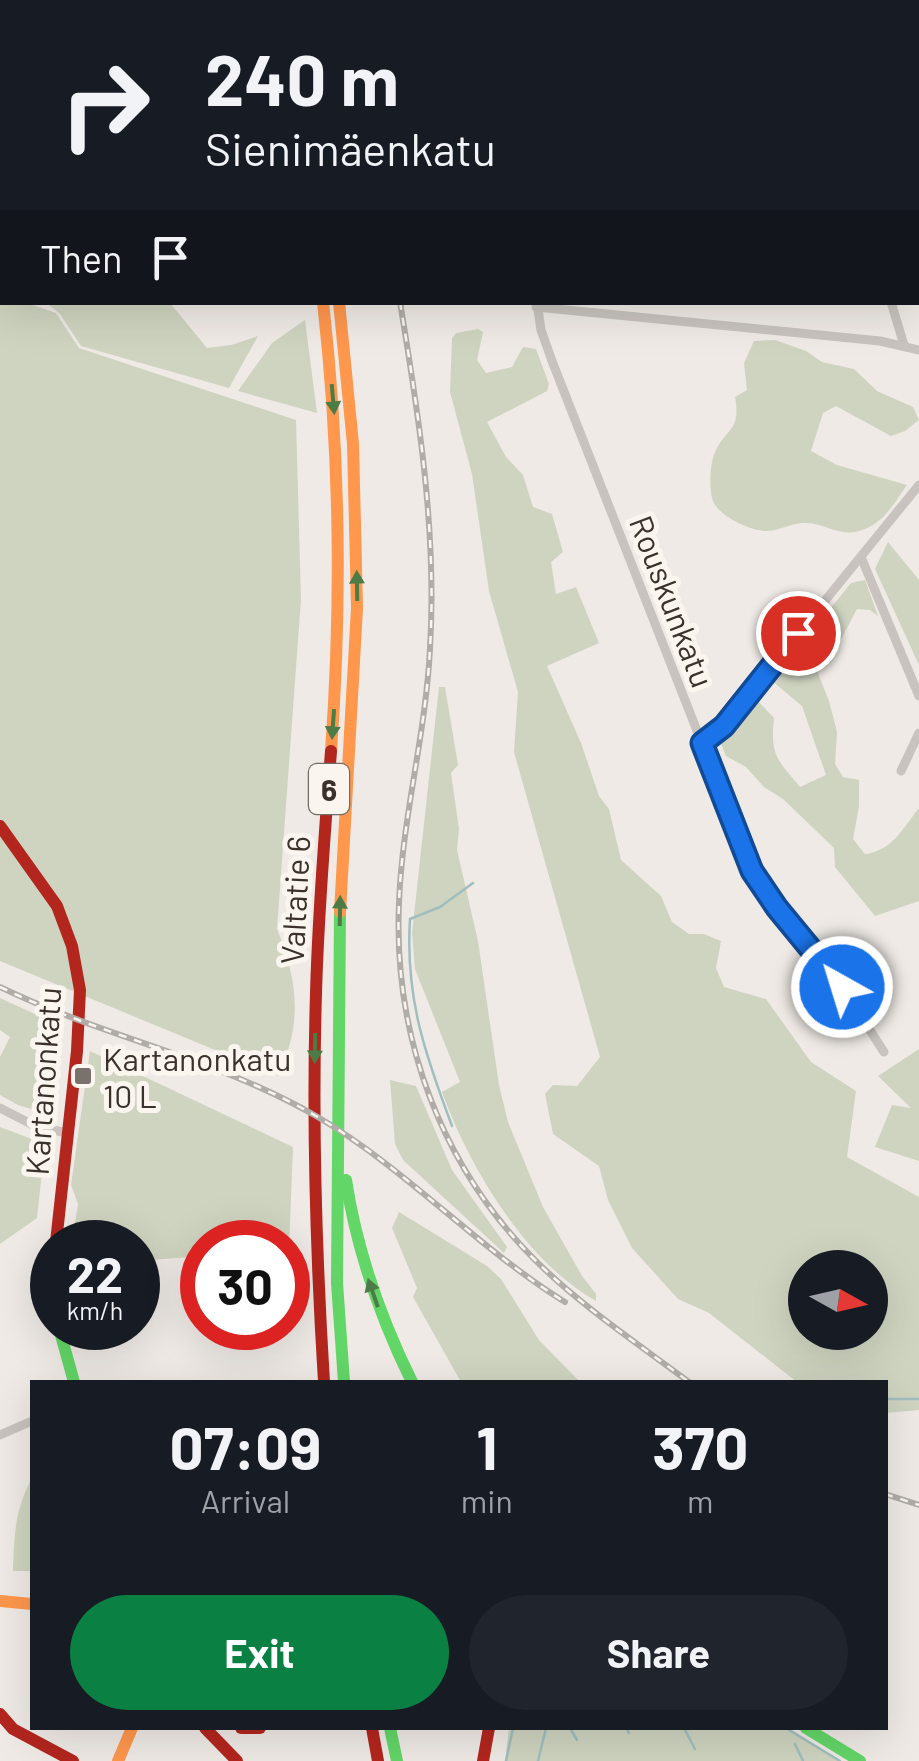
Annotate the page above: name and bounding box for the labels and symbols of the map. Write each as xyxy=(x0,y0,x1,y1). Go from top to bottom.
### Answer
one-way arrow xyxy=(325,384,341,416)
street label: Rouskunkatu xyxy=(623,510,723,692)
one-way arrow xyxy=(349,570,365,602)
pin xyxy=(756,591,841,676)
one-way arrow xyxy=(325,709,341,741)
road number: 6 xyxy=(309,764,349,814)
street label: Valtatie 6 xyxy=(272,835,316,965)
one-way arrow xyxy=(332,894,348,926)
position arrow xyxy=(790,935,894,1039)
street label: Kartanonkatu xyxy=(16,986,68,1176)
one-way arrow xyxy=(306,1033,322,1065)
place label: Kartanonkatu 10 L xyxy=(103,1039,291,1114)
marker: Kartanonkatu 10 L xyxy=(72,1065,94,1087)
speed limit sign: 30 xyxy=(180,1220,310,1350)
north arrow xyxy=(788,1250,888,1350)
one-way arrow xyxy=(365,1278,380,1308)

